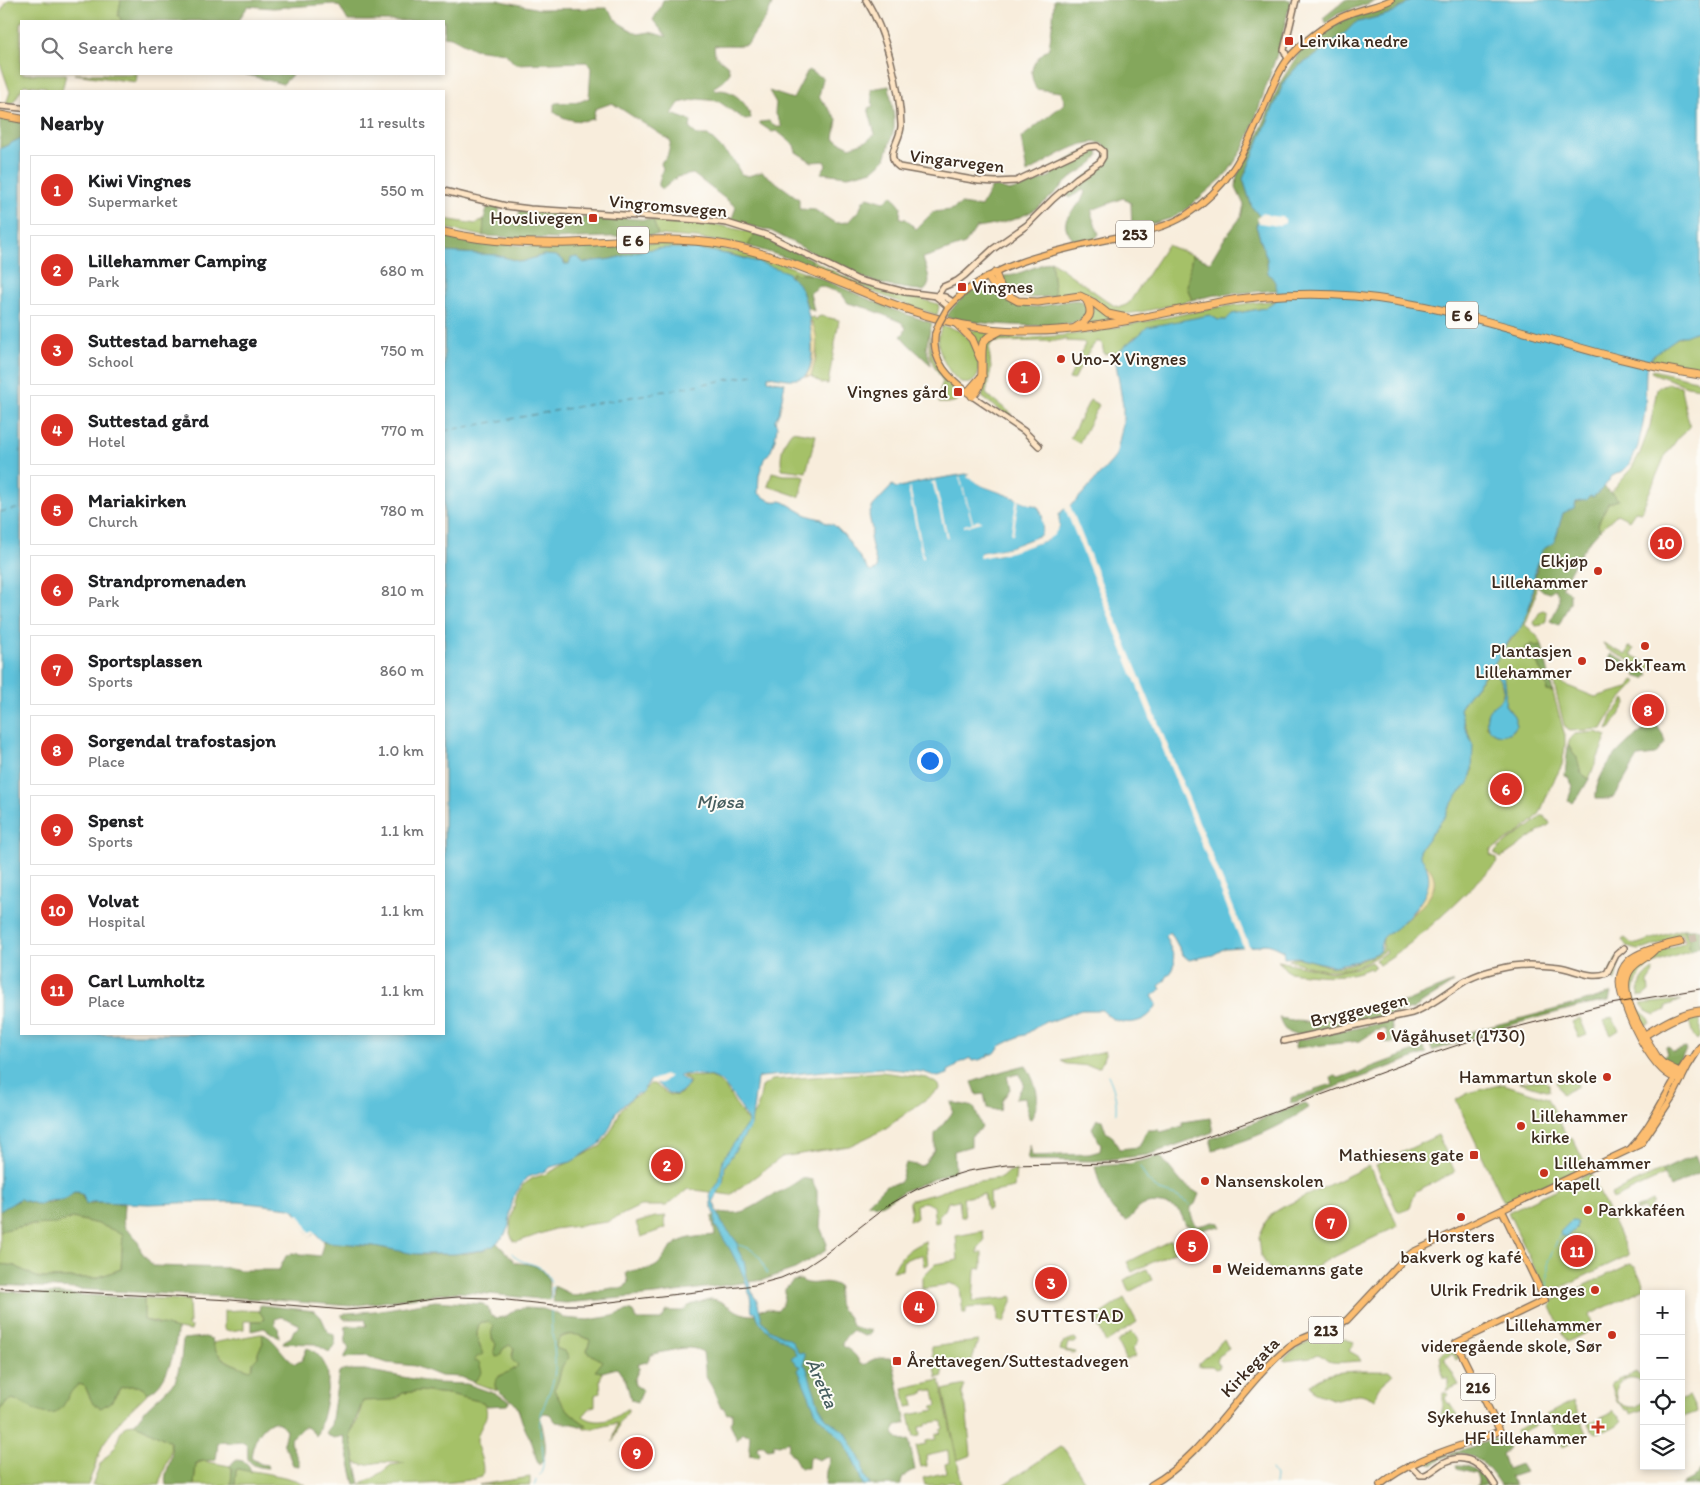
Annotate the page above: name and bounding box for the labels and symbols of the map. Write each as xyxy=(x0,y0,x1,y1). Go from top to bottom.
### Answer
place label: Leirvika nedre xyxy=(1299,30,1408,52)
marker: Leirvika nedre xyxy=(1283,35,1295,47)
street label: Vingarvegen xyxy=(908,144,1006,178)
street label: Vingromsvegen xyxy=(608,190,728,222)
place label: Hovslivegen xyxy=(490,207,583,229)
marker: Hovslivegen xyxy=(587,212,599,224)
road number: 253 xyxy=(1116,220,1154,248)
road number: E 6 xyxy=(617,226,649,254)
place label: Vingnes xyxy=(972,276,1033,298)
marker: Vingnes xyxy=(956,281,968,293)
road number: E 6 xyxy=(1446,302,1478,328)
place label: Uno-X Vingnes xyxy=(1071,348,1186,370)
marker: Uno-X Vingnes xyxy=(1055,353,1067,365)
pin: 1 xyxy=(1008,358,1040,396)
place label: Vingnes gård xyxy=(847,381,948,403)
marker: Vingnes gård xyxy=(952,386,964,398)
pin: 10 xyxy=(1650,524,1682,562)
place label: Elkjøp Lillehammer xyxy=(1491,550,1589,593)
marker: Elkjøp Lillehammer xyxy=(1592,565,1604,577)
place label: Plantasjen Lillehammer xyxy=(1475,640,1573,683)
marker: DekkTeam xyxy=(1639,640,1651,652)
place label: DekkTeam xyxy=(1604,654,1686,676)
marker: Plantasjen Lillehammer xyxy=(1576,655,1588,667)
pin: 8 xyxy=(1632,691,1664,729)
your location xyxy=(917,748,943,774)
pin: 6 xyxy=(1490,770,1522,808)
water label: Mjøsa xyxy=(696,790,744,813)
street label: Bryggevegen xyxy=(1308,988,1410,1032)
place label: Vågåhuset (1730) xyxy=(1391,1025,1525,1047)
marker: Vågåhuset (1730) xyxy=(1375,1030,1387,1042)
place label: Hammartun skole xyxy=(1459,1066,1597,1088)
marker: Hammartun skole xyxy=(1601,1071,1613,1083)
place label: Lillehammer kirke xyxy=(1531,1105,1629,1148)
marker: Lillehammer kirke xyxy=(1515,1120,1527,1132)
place label: Mathiesens gate xyxy=(1339,1144,1464,1166)
pin: 2 xyxy=(651,1146,683,1184)
marker: Mathiesens gate xyxy=(1468,1149,1480,1161)
place label: Lillehammer kapell xyxy=(1554,1152,1652,1195)
marker: Lillehammer kapell xyxy=(1538,1167,1550,1179)
place label: Nansenskolen xyxy=(1215,1170,1324,1192)
marker: Nansenskolen xyxy=(1199,1175,1211,1187)
place label: Parkkaféen xyxy=(1598,1199,1685,1221)
pin: 7 xyxy=(1315,1204,1347,1242)
marker: Parkkaféen xyxy=(1582,1204,1594,1216)
marker: Horsters bakverk og kafé xyxy=(1455,1211,1467,1223)
place label: Horsters bakverk og kafé xyxy=(1400,1225,1522,1268)
pin: 5 xyxy=(1176,1227,1208,1265)
pin: 11 xyxy=(1561,1232,1593,1270)
place label: Weidemanns gate xyxy=(1227,1258,1363,1280)
marker: Weidemanns gate xyxy=(1211,1263,1223,1275)
pin: 3 xyxy=(1035,1264,1067,1302)
place label: Ulrik Fredrik Langes xyxy=(1430,1279,1585,1301)
marker: Ulrik Fredrik Langes xyxy=(1589,1284,1601,1296)
pin: 4 xyxy=(903,1288,935,1326)
district label: SUTTESTAD xyxy=(1015,1304,1125,1327)
place label: Lillehammer videregående skole, Sør xyxy=(1421,1314,1603,1357)
road number: 213 xyxy=(1308,1316,1344,1344)
marker: Lillehammer videregående skole, Sør xyxy=(1606,1329,1618,1341)
street label: Kirkegata xyxy=(1216,1332,1285,1402)
place label: Årettavegen/Suttestadvegen xyxy=(907,1350,1129,1372)
water label: Åretta xyxy=(801,1355,843,1412)
marker: Årettavegen/Suttestadvegen xyxy=(891,1355,903,1367)
road number: 216 xyxy=(1460,1374,1496,1400)
place label: Sykehuset Innlandet HF Lillehammer xyxy=(1427,1406,1588,1449)
marker: Sykehuset Innlandet HF Lillehammer xyxy=(1591,1420,1605,1434)
pin: 9 xyxy=(621,1434,653,1472)

